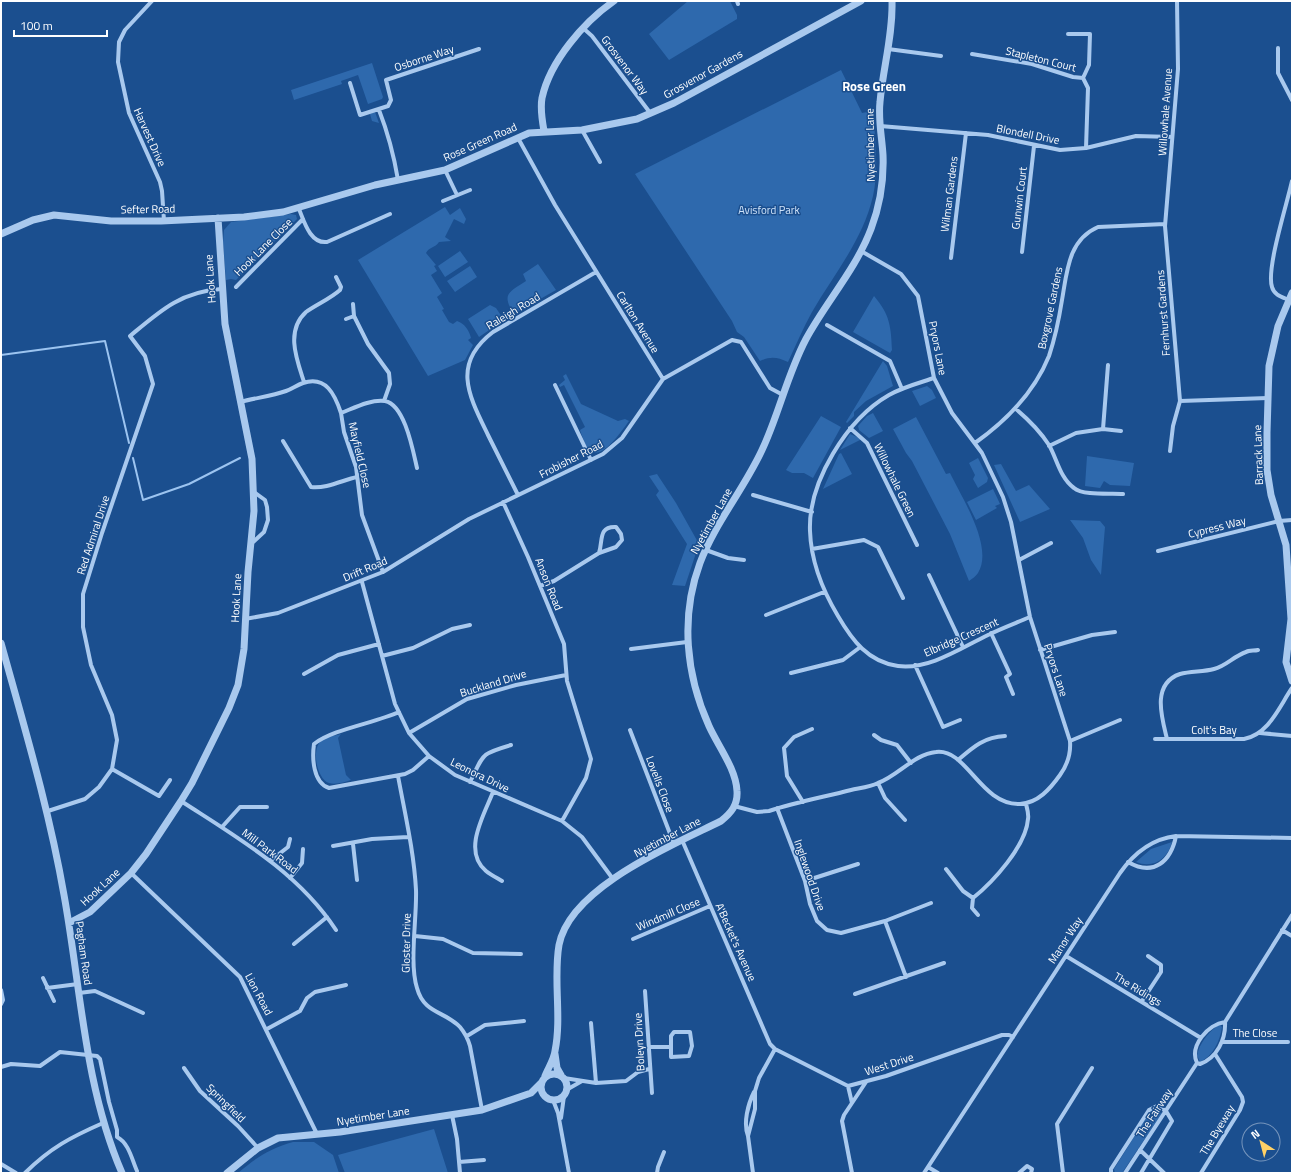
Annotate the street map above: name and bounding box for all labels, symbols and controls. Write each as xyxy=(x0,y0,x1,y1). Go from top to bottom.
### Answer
scale bar xyxy=(14,12,107,38)
text: 100 m xyxy=(20,16,53,35)
street label: Grosvenor Way xyxy=(597,32,653,98)
street label: Osborne Way xyxy=(392,41,457,75)
street label: Stapleton Court xyxy=(1004,42,1078,76)
street label: Grosvenor Gardens xyxy=(660,46,746,102)
street label: Willowhale Avenue xyxy=(1154,67,1176,156)
district label: Rose Green xyxy=(842,76,906,96)
street label: Harvest Drive xyxy=(130,105,170,169)
street label: Nyetimber Lane xyxy=(861,108,879,182)
street label: Rose Green Road xyxy=(441,118,520,165)
street label: Blondell Drive xyxy=(995,120,1061,148)
street label: Wilman Gardens xyxy=(936,155,962,233)
street label: Gunwin Court xyxy=(1007,166,1031,230)
street label: Sefter Road xyxy=(121,201,176,217)
park label: Avisford Park xyxy=(738,202,800,218)
street label: Hook Lane Close xyxy=(230,214,296,280)
street label: Hook Lane xyxy=(200,254,220,304)
street label: Boxgrove Gardens xyxy=(1033,265,1067,351)
street label: Fernhurst Gardens xyxy=(1152,269,1174,357)
street label: Raleigh Road xyxy=(483,288,543,333)
street label: Carlton Avenue xyxy=(613,288,664,356)
street label: Pryors Lane xyxy=(925,320,951,377)
street label: Mayfield Close xyxy=(345,420,375,490)
street label: Barrack Lane xyxy=(1249,424,1267,485)
street label: Frobisher Road xyxy=(536,436,606,482)
street label: Willowhale Green xyxy=(870,440,920,520)
street label: Nyetimber Lane xyxy=(686,485,736,557)
street label: Red Admiral Drive xyxy=(73,493,114,577)
street label: Cypress Way xyxy=(1186,512,1248,542)
street label: Drift Road xyxy=(340,552,390,586)
street label: Anson Road xyxy=(531,555,567,613)
street label: Hook Lane xyxy=(227,573,245,623)
street label: Elbridge Crescent xyxy=(921,613,1001,661)
street label: Pryors Lane xyxy=(1040,641,1072,699)
street label: Buckland Drive xyxy=(458,665,529,701)
street label: Colt's Bay xyxy=(1191,722,1237,738)
street label: Lovells Close xyxy=(642,753,678,815)
street label: Leonora Drive xyxy=(448,754,513,796)
street label: Nyetimber Lane xyxy=(631,812,704,861)
street label: Mill Park Road xyxy=(239,825,301,877)
street label: Inglewood Drive xyxy=(790,837,830,913)
street label: Hook Lane xyxy=(77,864,124,910)
street label: Windmill Close xyxy=(634,893,703,935)
street label: A'Becket's Avenue xyxy=(712,900,761,984)
street label: Gloster Drive xyxy=(397,912,415,973)
street label: Manor Way xyxy=(1044,913,1087,967)
street label: Pagham Road xyxy=(72,920,96,986)
street label: The Ridings xyxy=(1111,968,1165,1010)
street label: Lion Road xyxy=(241,970,277,1018)
street label: Boleyn Drive xyxy=(629,1012,649,1072)
street label: The Close xyxy=(1233,1025,1278,1041)
street label: West Drive xyxy=(862,1048,916,1079)
street label: Springfield xyxy=(203,1080,249,1126)
street label: The Fairway xyxy=(1132,1085,1176,1141)
street label: The Byeway xyxy=(1196,1101,1239,1158)
street label: Nyetimber Lane xyxy=(335,1102,411,1130)
north arrow xyxy=(1241,1122,1281,1162)
text: N xyxy=(1247,1125,1263,1143)

